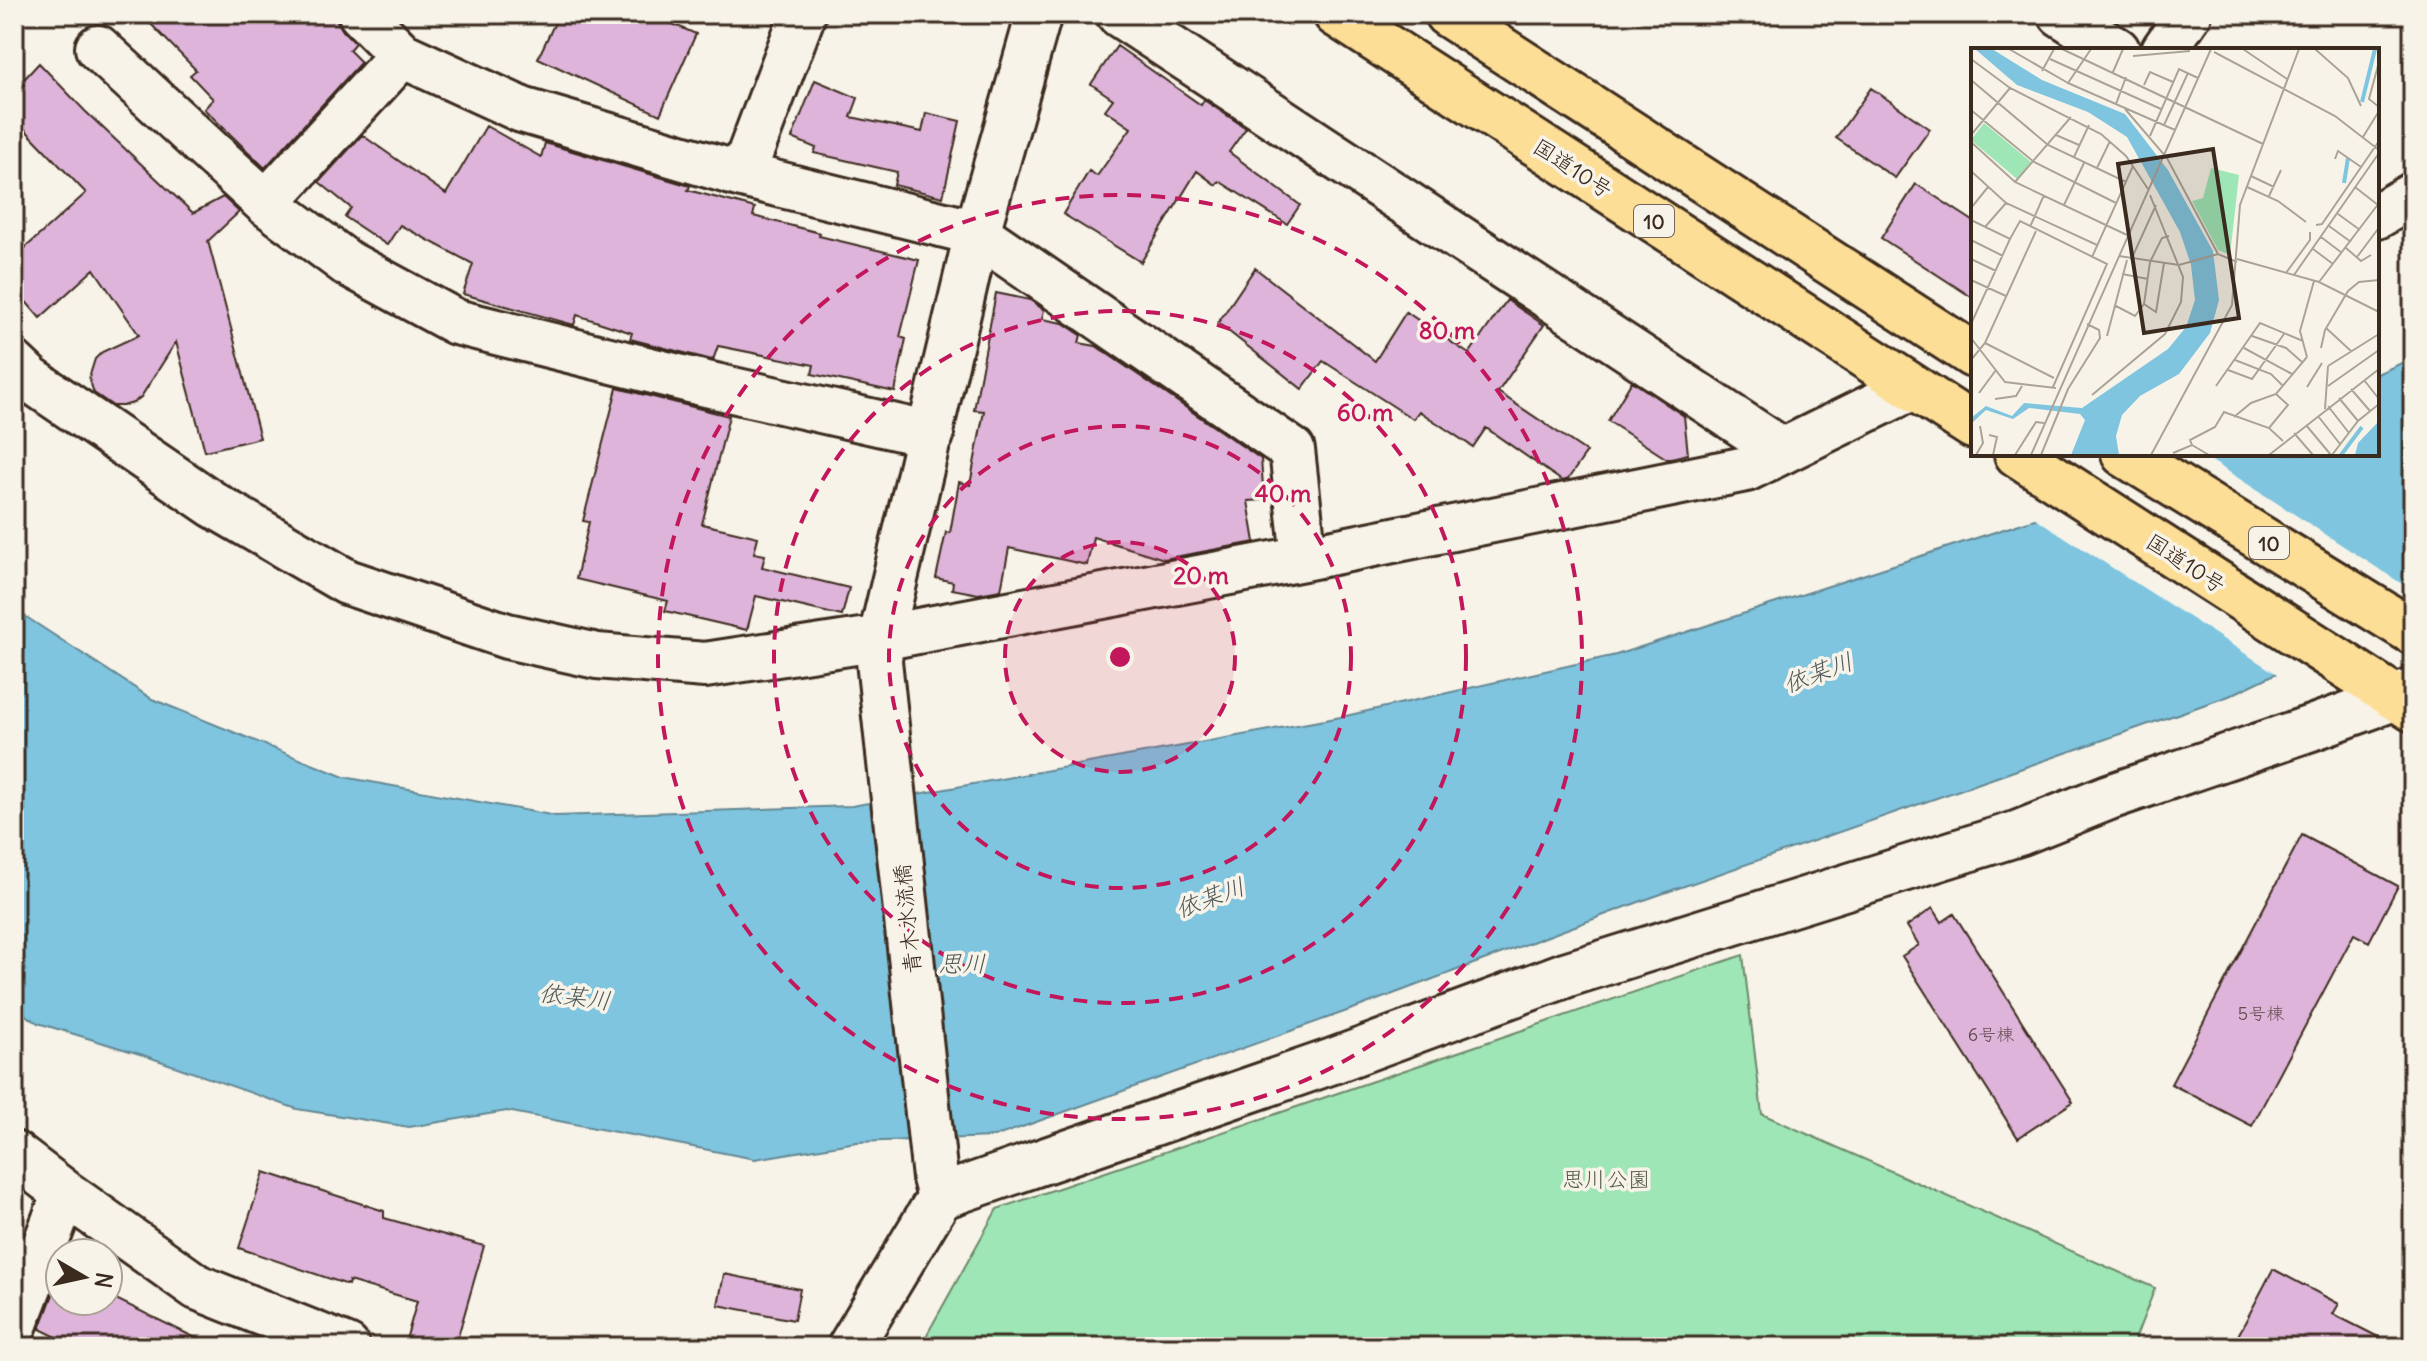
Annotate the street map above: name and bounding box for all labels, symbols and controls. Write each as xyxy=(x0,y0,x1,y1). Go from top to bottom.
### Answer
inset map xyxy=(1971,48,2379,456)
street label: 国道10号 xyxy=(1528,132,1618,204)
road number: 10 xyxy=(1634,205,1674,237)
text: 80 m xyxy=(1419,315,1475,345)
text: 60 m xyxy=(1337,397,1393,427)
text: 40 m xyxy=(1255,478,1311,508)
street label: 国道10号 xyxy=(2141,527,2231,599)
road number: 10 xyxy=(2249,527,2289,559)
text: 20 m xyxy=(1173,560,1229,590)
centre of rings xyxy=(1106,643,1134,671)
water label: 依某川 xyxy=(1779,646,1857,698)
street label: 青木水流橋 xyxy=(887,863,927,975)
water label: 依某川 xyxy=(1171,871,1249,923)
water label: 思川 xyxy=(938,948,986,978)
water label: 依某川 xyxy=(537,977,613,1015)
house number: 5号棟 xyxy=(2238,1002,2284,1025)
house number: 6号棟 xyxy=(1968,1023,2014,1046)
park label: 思川公園 xyxy=(1562,1165,1650,1193)
north arrow xyxy=(44,1237,124,1317)
text: N xyxy=(89,1270,119,1290)

